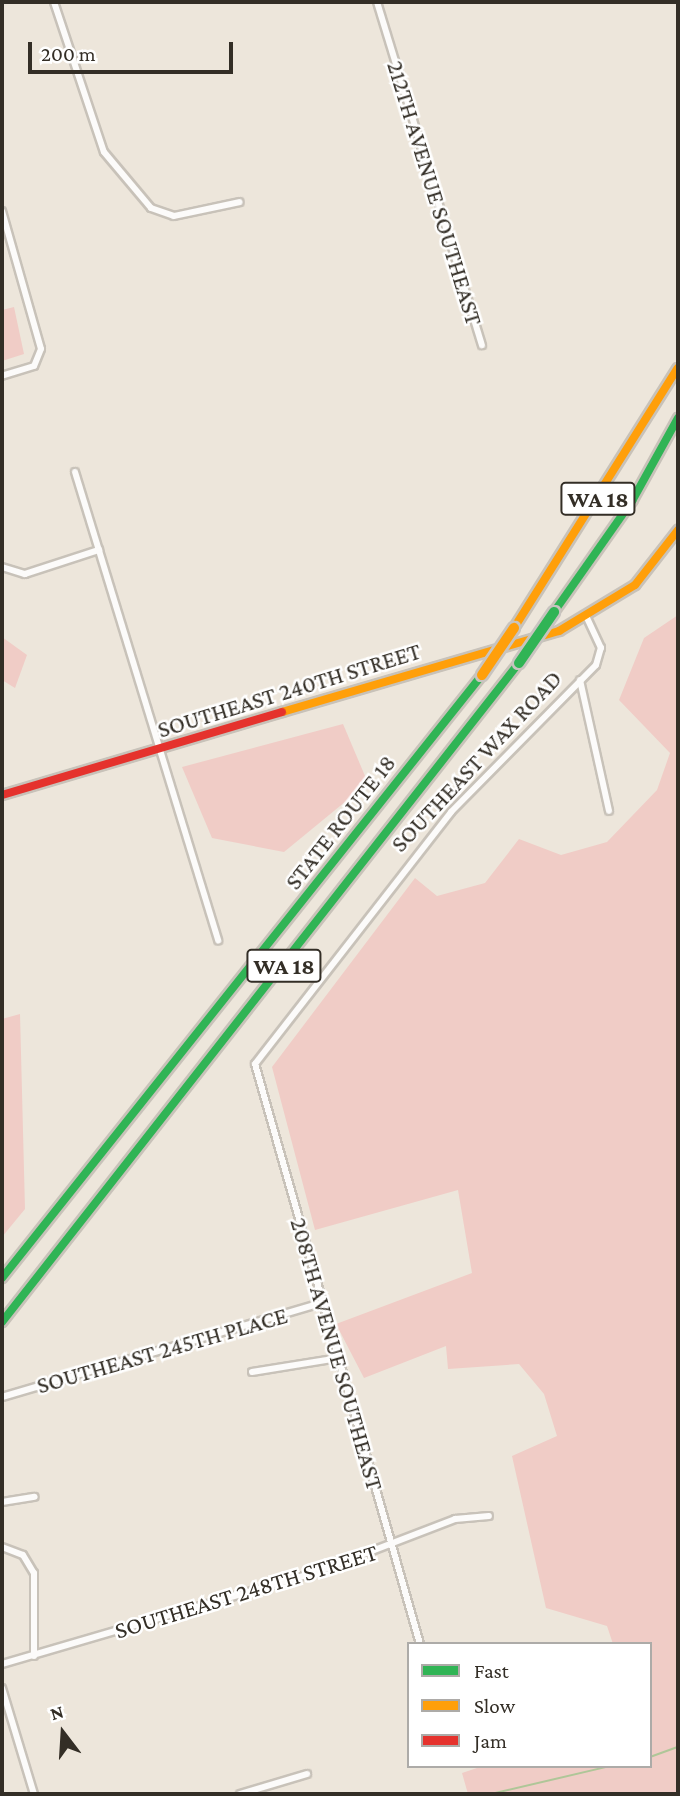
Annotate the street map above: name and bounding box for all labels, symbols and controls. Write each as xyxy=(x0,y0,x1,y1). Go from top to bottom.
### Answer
scale bar xyxy=(32,28,236,72)
text: 200 m xyxy=(41,42,96,66)
street label: 212TH AVENUE SOUTHEAST xyxy=(381,57,489,329)
road number: WA 18 xyxy=(560,480,636,519)
street label: SOUTHEAST 240TH STREET xyxy=(154,636,424,744)
street label: SOUTHEAST WAX ROAD xyxy=(384,664,568,858)
street label: STATE ROUTE 18 xyxy=(278,749,402,895)
road number: WA 18 xyxy=(246,946,322,986)
street label: 208TH AVENUE SOUTHEAST xyxy=(284,1214,390,1494)
street label: SOUTHEAST 245TH PLACE xyxy=(33,1300,291,1400)
street label: SOUTHEAST 248TH STREET xyxy=(111,1537,381,1645)
legend xyxy=(407,1642,652,1768)
text: Fast xyxy=(474,1659,509,1683)
text: Slow xyxy=(474,1694,515,1718)
north arrow xyxy=(28,1698,98,1768)
text: N xyxy=(47,1701,66,1724)
text: Jam xyxy=(474,1729,507,1753)

